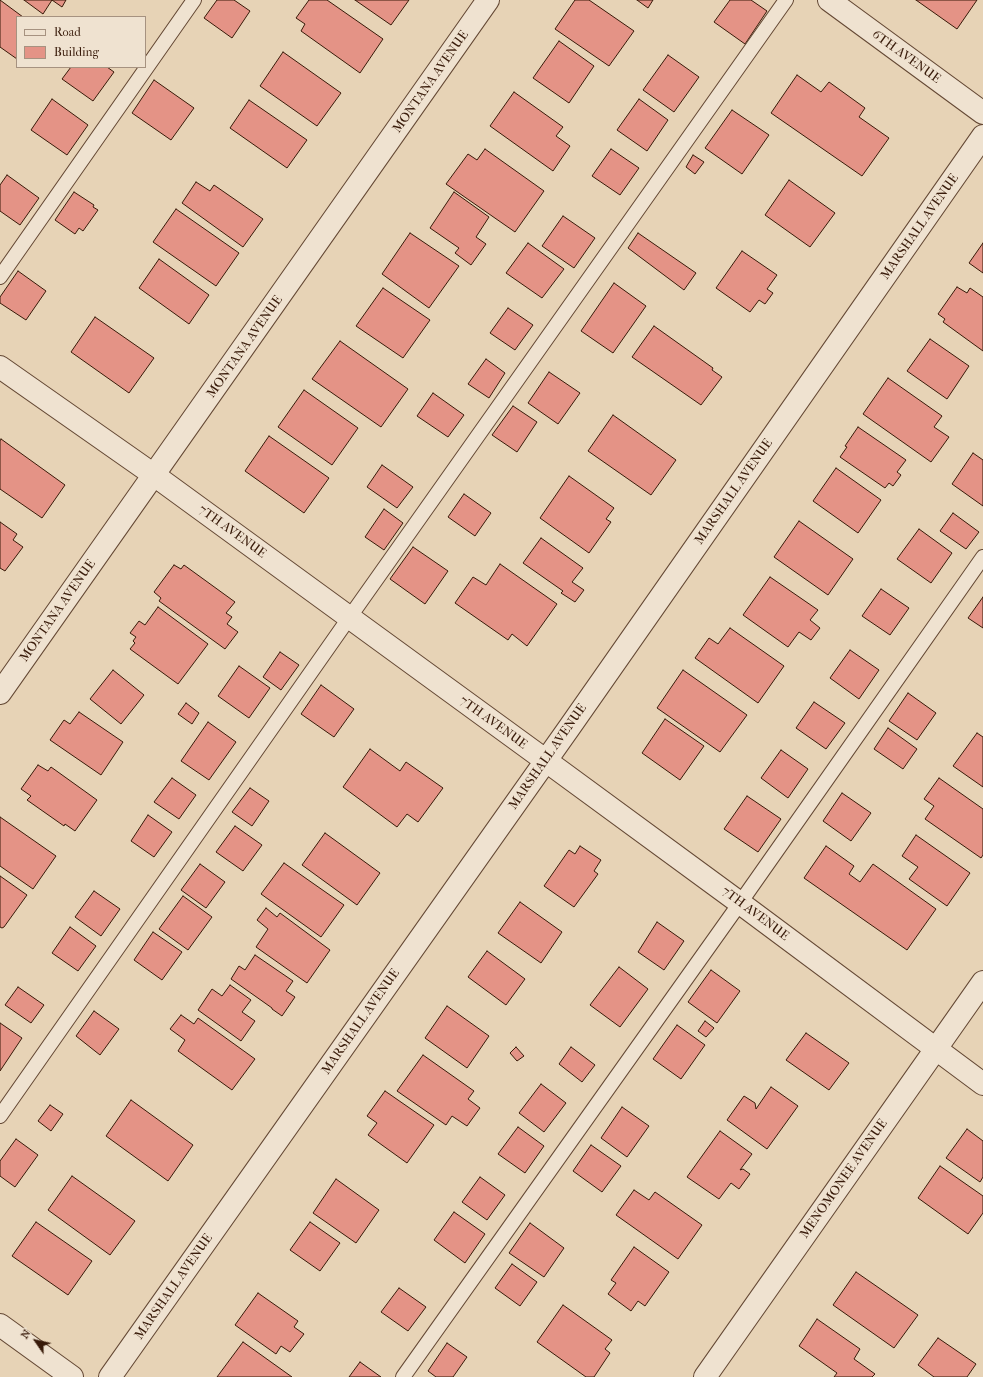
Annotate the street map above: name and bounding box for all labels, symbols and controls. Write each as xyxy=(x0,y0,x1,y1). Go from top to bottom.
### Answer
legend xyxy=(16,16,146,68)
text: Road xyxy=(54,25,81,39)
street label: 6TH AVENUE xyxy=(869,27,943,87)
street label: MONTANA AVENUE xyxy=(390,28,472,136)
text: Building xyxy=(54,45,99,59)
street label: MARSHALL AVENUE xyxy=(878,171,962,283)
street label: MONTANA AVENUE xyxy=(204,293,286,401)
street label: MARSHALL AVENUE xyxy=(692,436,776,548)
street label: 7TH AVENUE xyxy=(195,502,269,562)
street label: MONTANA AVENUE xyxy=(17,557,99,665)
street label: 7TH AVENUE xyxy=(456,693,530,753)
street label: MARSHALL AVENUE xyxy=(506,701,590,813)
street label: 7TH AVENUE xyxy=(718,884,792,944)
street label: MARSHALL AVENUE xyxy=(319,966,403,1078)
street label: MENOMONEE AVENUE xyxy=(797,1116,891,1242)
street label: MARSHALL AVENUE xyxy=(132,1231,216,1343)
north arrow xyxy=(16,1321,56,1361)
text: N xyxy=(18,1327,33,1341)

